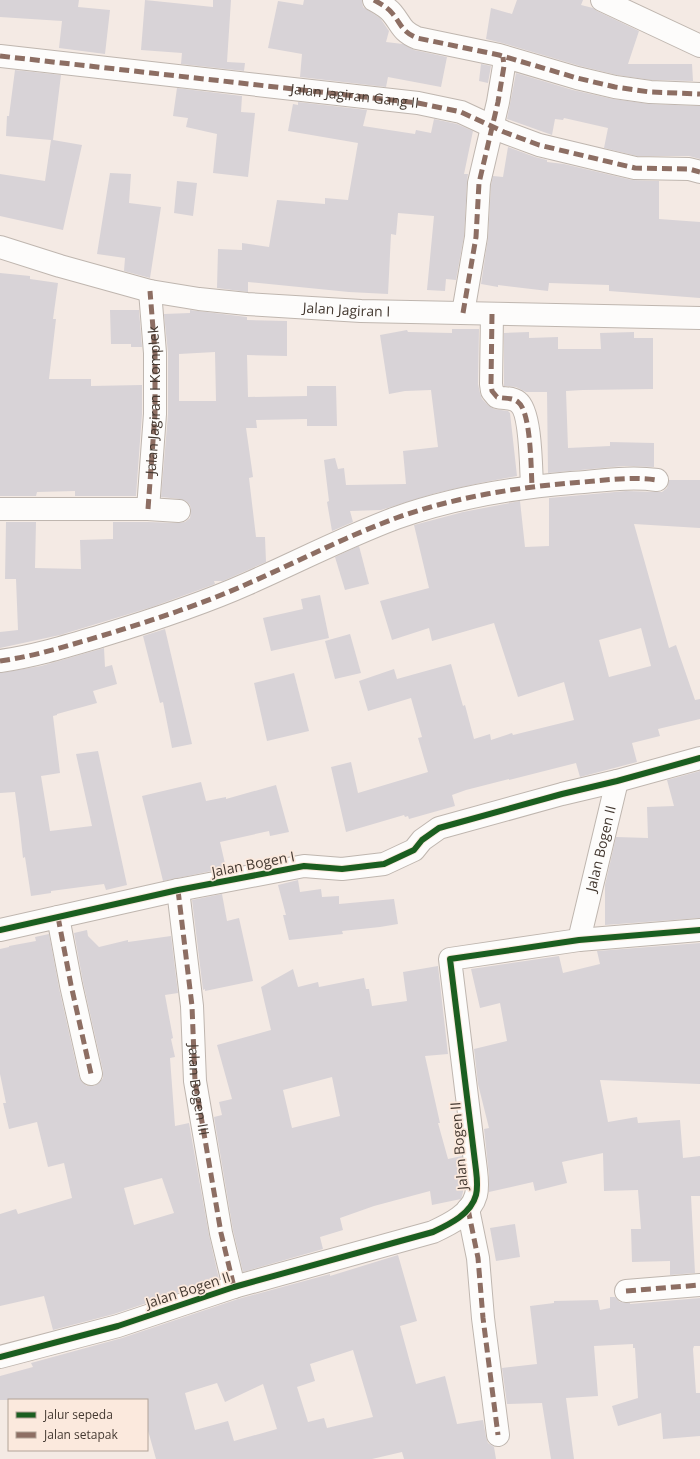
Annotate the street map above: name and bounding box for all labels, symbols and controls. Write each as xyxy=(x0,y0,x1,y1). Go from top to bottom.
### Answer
street label: Jalan Jagiran Gang II xyxy=(288,79,420,112)
street label: Jalan Jagiran I xyxy=(300,297,390,321)
street label: Jalan Jagiran I Komplek xyxy=(140,325,164,477)
street label: Jalan Bogen II xyxy=(580,803,620,895)
street label: Jalan Bogen I xyxy=(208,846,296,881)
street label: Jalan Bogen III xyxy=(184,1042,214,1137)
street label: Jalan Bogen II xyxy=(445,1101,472,1193)
street label: Jalan Bogen II xyxy=(141,1267,233,1313)
legend xyxy=(8,1399,148,1451)
text: Jalur sepeda xyxy=(43,1406,113,1423)
text: Jalan setapak xyxy=(43,1426,118,1443)

